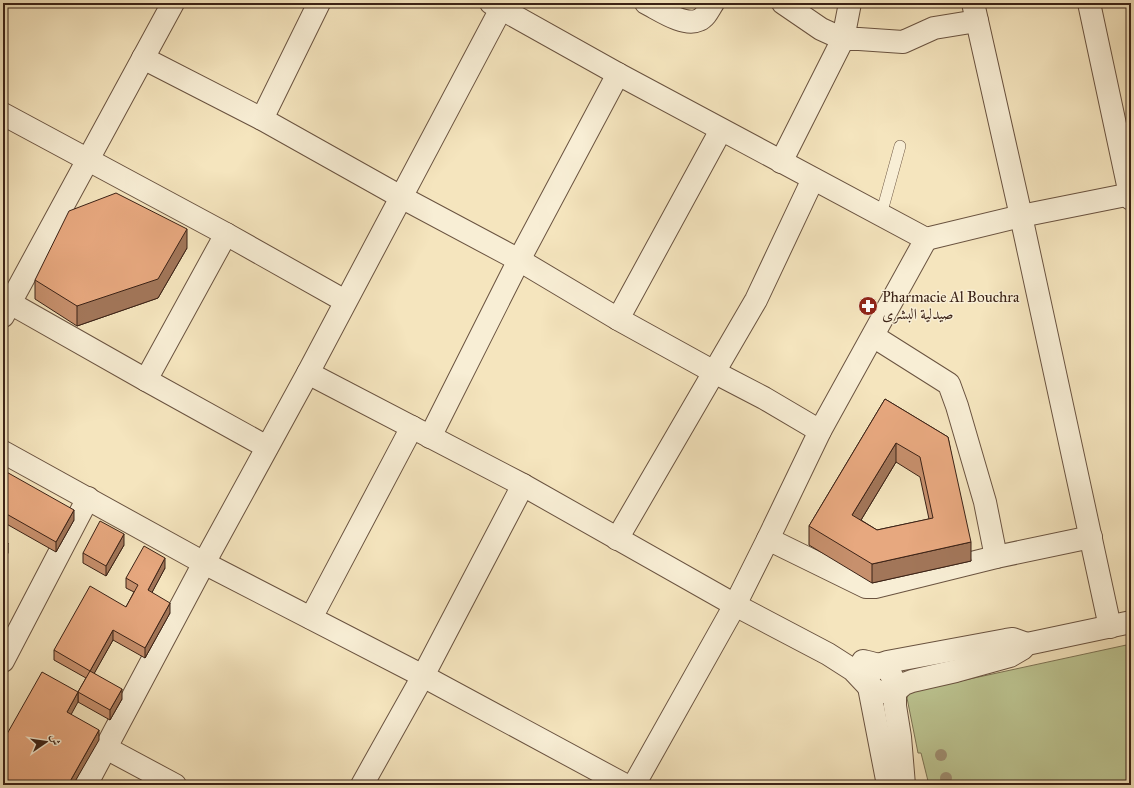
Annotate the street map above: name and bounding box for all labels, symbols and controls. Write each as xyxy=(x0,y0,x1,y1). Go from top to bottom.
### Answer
place label: Pharmacie Al Bouchra صيدلية البشرى xyxy=(882,288,1020,324)
pharmacy icon: Pharmacie Al Bouchra صيدلية البشرى xyxy=(857,295,879,317)
north arrow xyxy=(26,722,66,762)
text: ش xyxy=(48,733,63,747)

